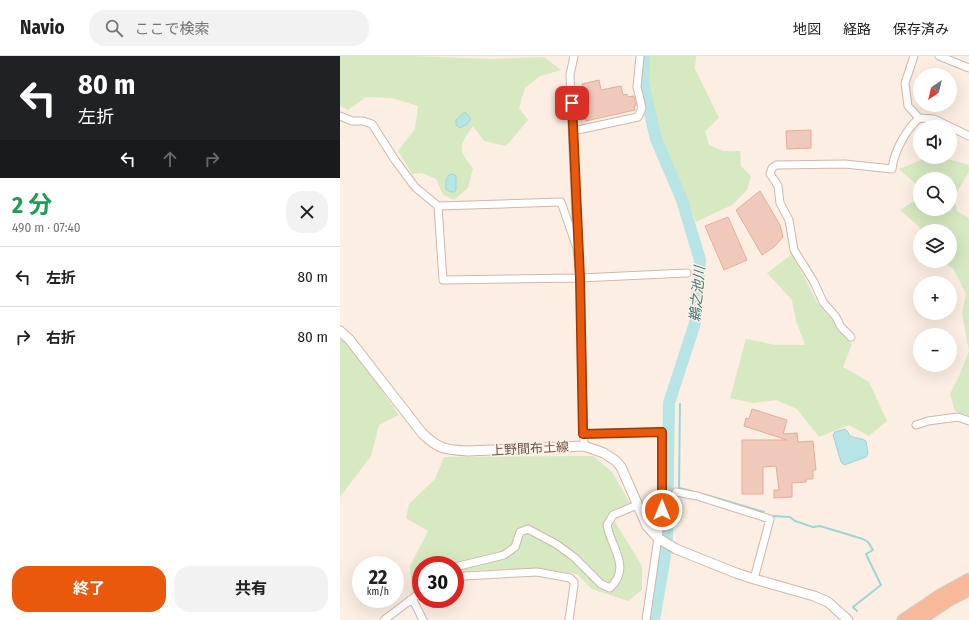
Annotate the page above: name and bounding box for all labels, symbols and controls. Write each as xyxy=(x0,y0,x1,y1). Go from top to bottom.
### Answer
search box xyxy=(89,10,369,46)
text: Navio xyxy=(20,16,65,39)
icon: search xyxy=(103,17,125,39)
text: ここで検索 xyxy=(135,20,210,38)
text: 地図 xyxy=(793,21,821,38)
text: 経路 xyxy=(843,21,871,38)
text: 保存済み xyxy=(893,21,949,38)
text: 80 m xyxy=(78,68,135,101)
north arrow xyxy=(913,68,957,112)
map controls xyxy=(913,68,957,372)
icon: left xyxy=(12,72,64,124)
pin xyxy=(555,86,589,120)
icon: arrive xyxy=(561,92,583,114)
text: 左折 xyxy=(78,106,114,128)
button: sound xyxy=(913,120,957,164)
icon: left xyxy=(117,148,139,170)
icon: ahead xyxy=(159,148,181,170)
icon: right xyxy=(201,148,223,170)
button: search xyxy=(913,172,957,216)
text: 2 分 xyxy=(12,191,52,219)
button: close xyxy=(286,191,328,233)
text: 490 m · 07:40 xyxy=(12,220,81,235)
button: layers xyxy=(913,224,957,268)
water label: 鵜之池川 xyxy=(687,263,709,323)
icon: left xyxy=(12,266,34,288)
text: 80 m xyxy=(298,268,328,286)
text: 左折 xyxy=(46,269,76,287)
button: + xyxy=(913,276,957,320)
icon: right xyxy=(12,326,34,348)
text: 80 m xyxy=(298,328,328,346)
button: − xyxy=(913,328,957,372)
text: 右折 xyxy=(46,329,76,347)
street label: 上野間布土線 xyxy=(491,439,569,458)
position arrow xyxy=(641,489,683,531)
speed limit sign: 30 xyxy=(412,556,464,608)
text: 22 xyxy=(369,565,387,589)
button: 終了 xyxy=(12,566,166,612)
button: 共有 xyxy=(174,566,328,612)
text: km/h xyxy=(367,586,389,598)

